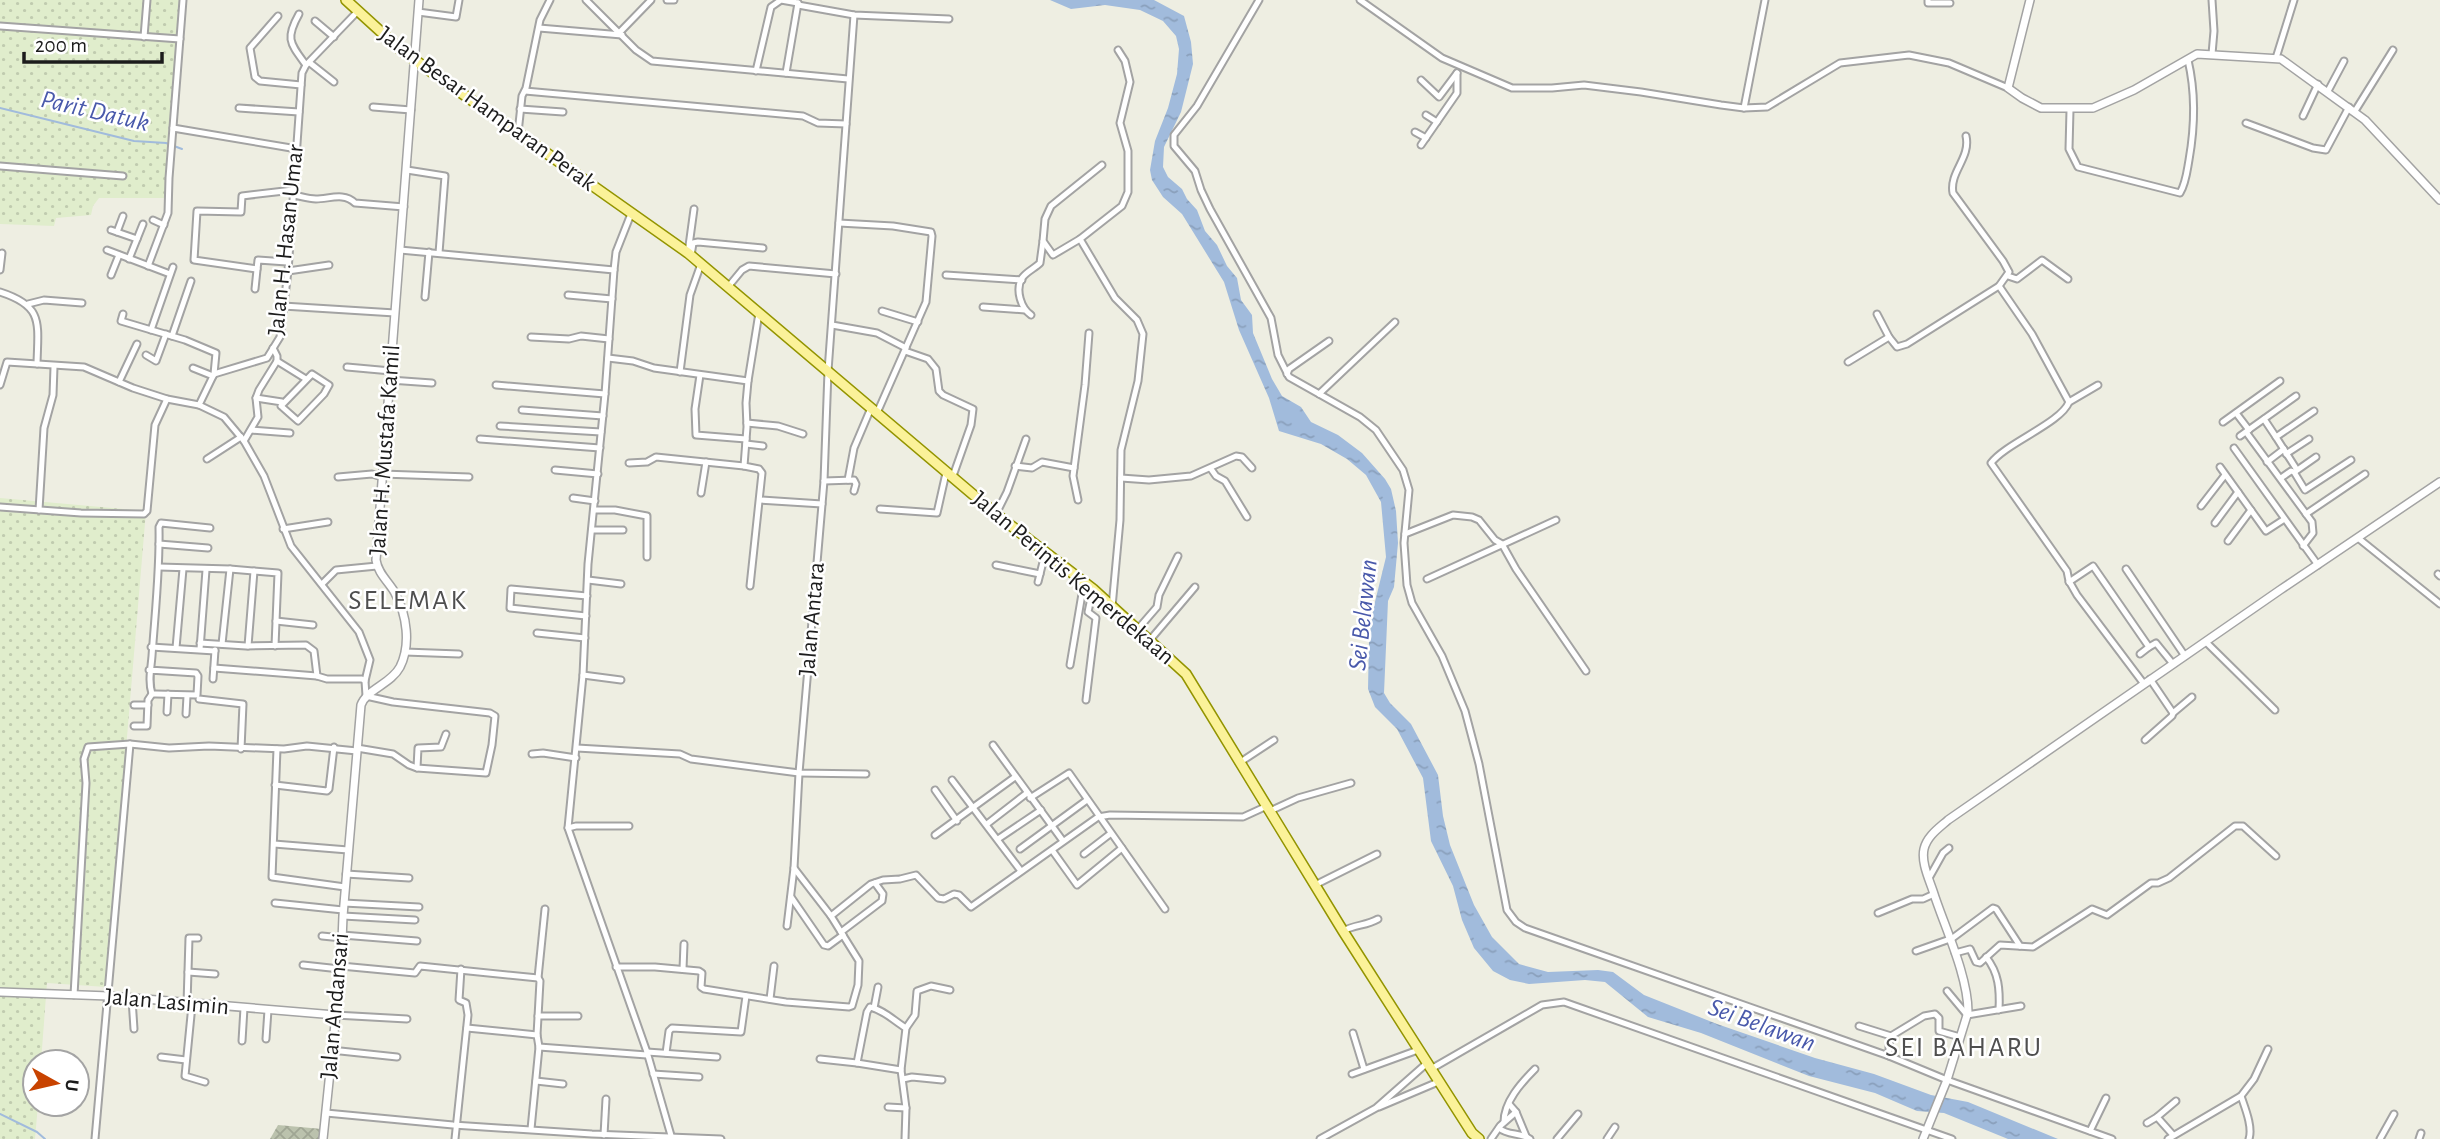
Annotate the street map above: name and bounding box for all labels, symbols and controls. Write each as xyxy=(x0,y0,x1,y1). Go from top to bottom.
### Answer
scale bar xyxy=(24,21,163,65)
street label: Jalan Besar Hamparan Perak xyxy=(374,22,600,196)
text: 200 m xyxy=(35,35,87,56)
water label: Parit Datuk xyxy=(38,86,152,136)
street label: Jalan H. Hasan Umar xyxy=(264,143,308,337)
street label: Jalan H. Mustafa Kamil xyxy=(366,344,404,556)
street label: Jalan Perintis Kemerdekaan xyxy=(967,487,1179,669)
water label: Sei Belawan xyxy=(1344,558,1382,672)
street label: Jalan Antara xyxy=(795,561,829,677)
district label: SELEMAK xyxy=(348,587,468,615)
street label: Jalan Andansari xyxy=(317,932,353,1080)
street label: Jalan Lasimin xyxy=(104,985,230,1019)
water label: Sei Belawan xyxy=(1705,994,1819,1056)
district label: SEI BAHARU xyxy=(1885,1034,2043,1062)
north arrow xyxy=(21,1048,91,1118)
text: U xyxy=(61,1078,82,1092)

